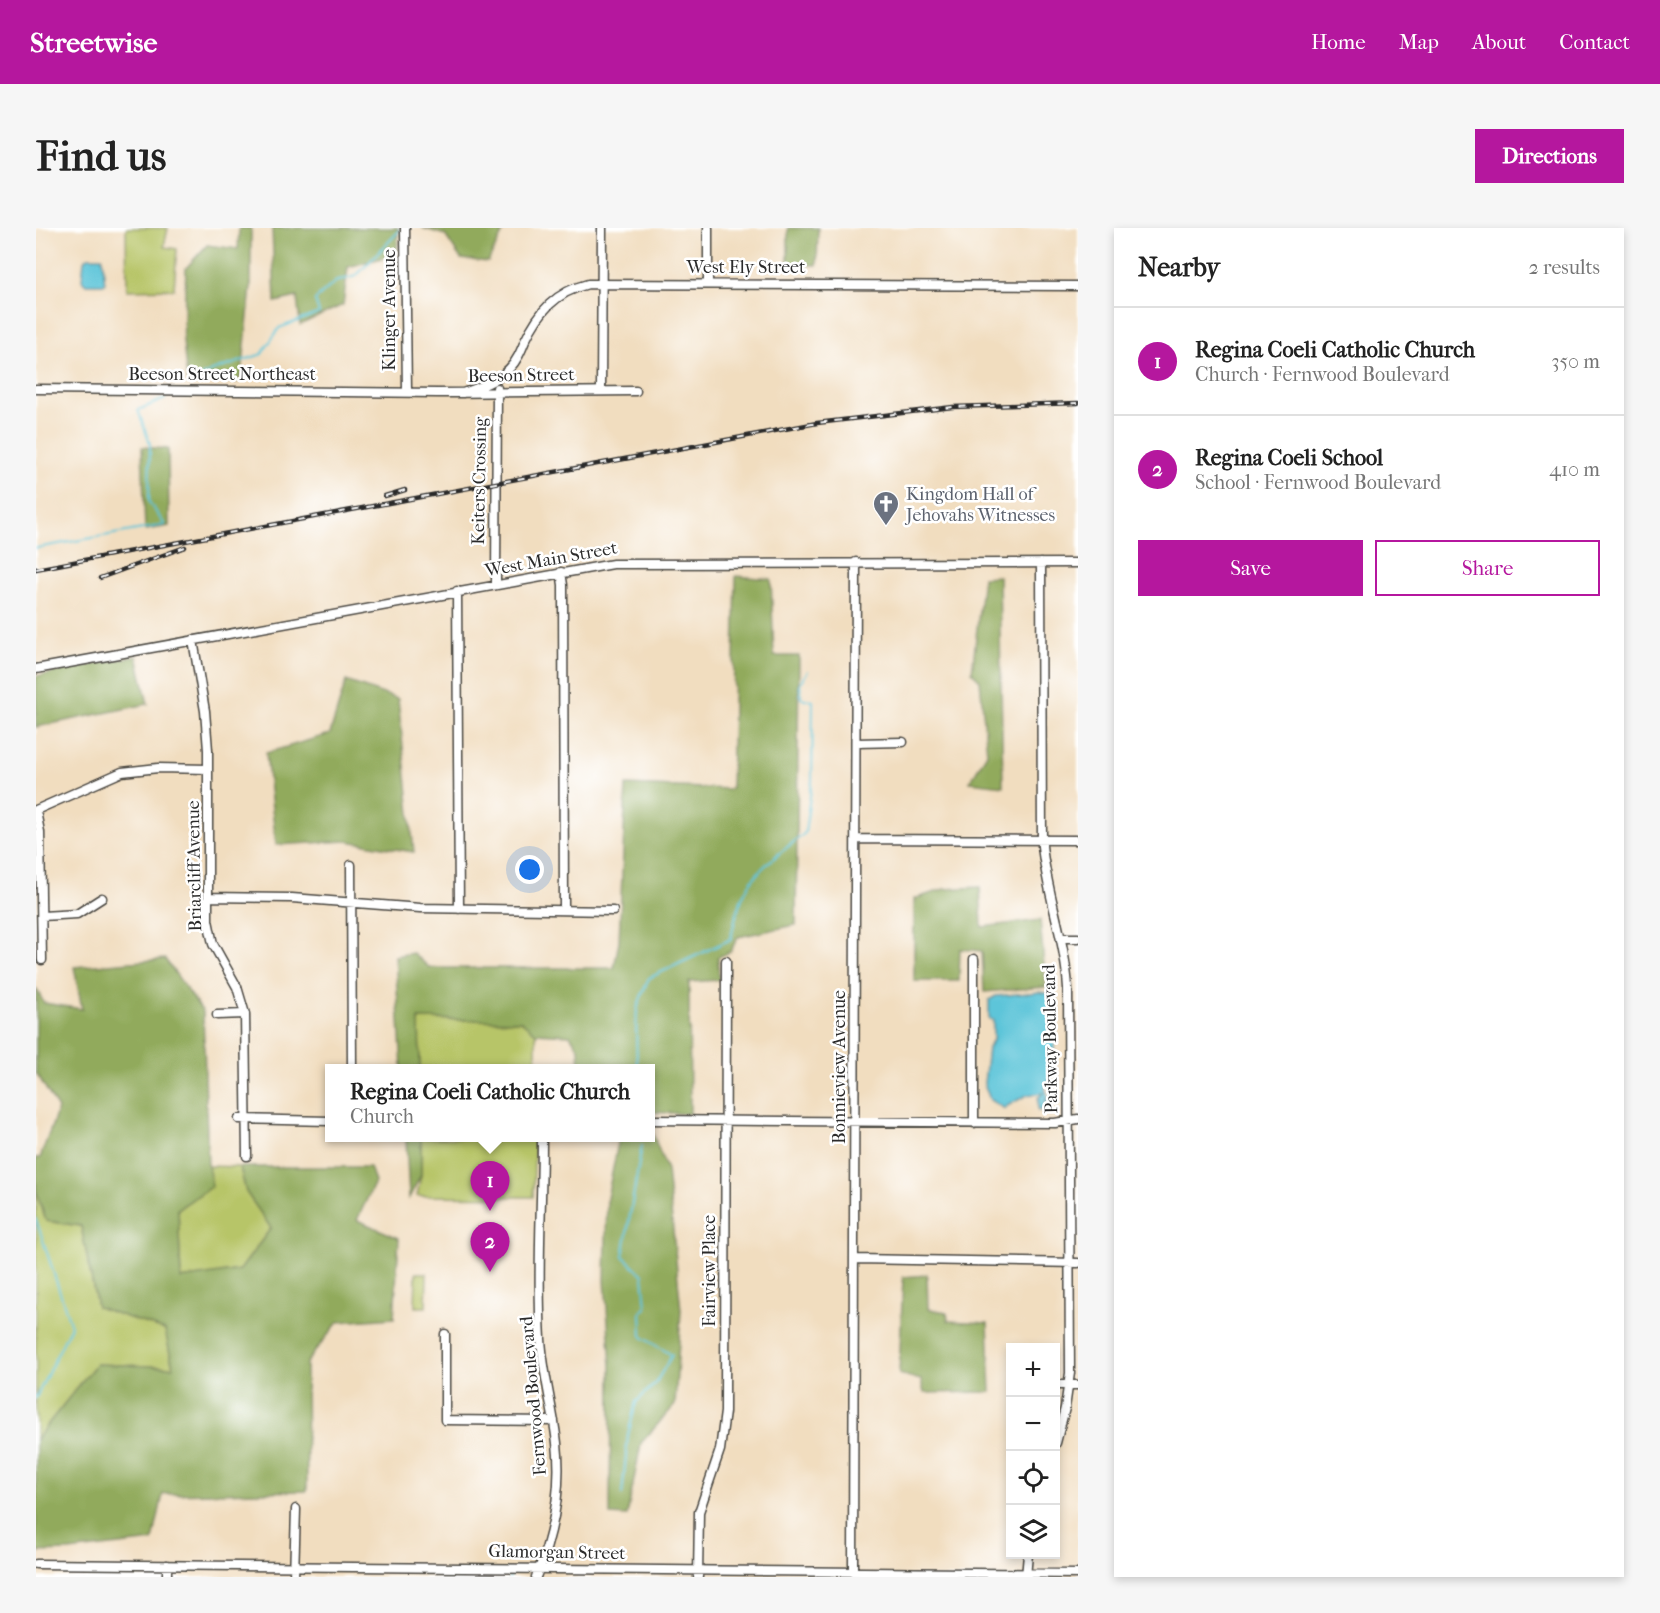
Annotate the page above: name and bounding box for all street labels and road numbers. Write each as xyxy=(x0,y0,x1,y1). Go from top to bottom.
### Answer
street label: Klinger Avenue xyxy=(379,249,400,371)
street label: West Ely Street xyxy=(686,257,806,278)
street label: Beeson Street Northeast xyxy=(128,364,316,385)
street label: Beeson Street xyxy=(467,364,575,387)
street label: Keiters Crossing xyxy=(468,417,491,545)
street label: West Main Street xyxy=(482,537,620,582)
street label: Briarcliff Avenue xyxy=(183,800,206,932)
street label: Parkway Boulevard xyxy=(1039,964,1062,1114)
street label: Bonnieview Avenue xyxy=(829,990,850,1144)
street label: Fairview Place xyxy=(699,1215,720,1327)
street label: Fernwood Boulevard xyxy=(516,1315,551,1477)
street label: Glamorgan Street xyxy=(488,1541,626,1564)

